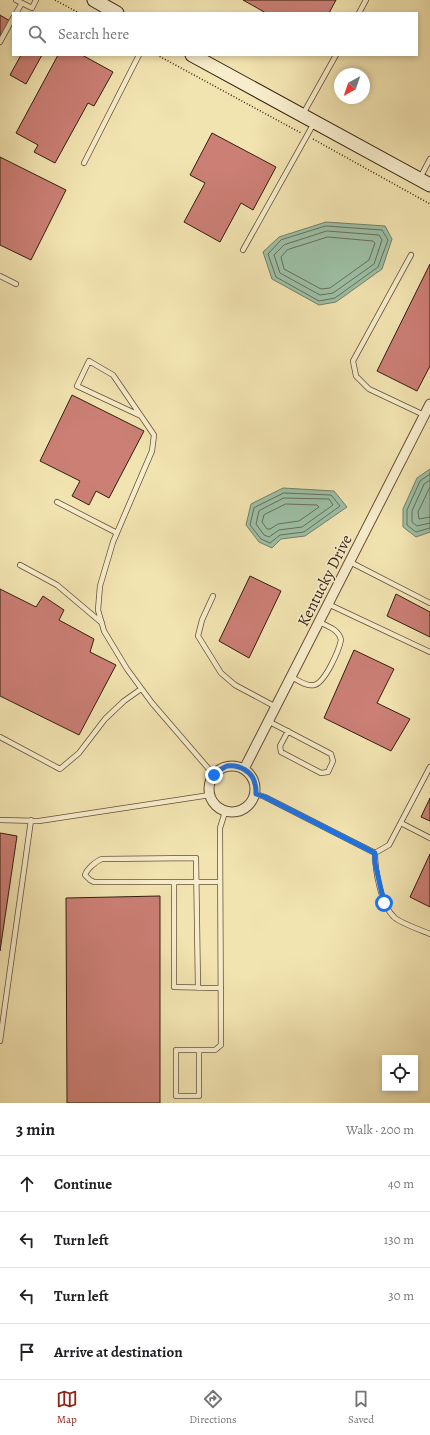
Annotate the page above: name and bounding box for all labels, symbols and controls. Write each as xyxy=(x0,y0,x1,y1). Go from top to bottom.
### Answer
search box xyxy=(12,12,418,56)
icon: search xyxy=(26,23,48,45)
text: Search here xyxy=(58,24,129,44)
north arrow xyxy=(334,68,370,104)
street label: Kentucky Drive xyxy=(292,531,357,630)
route end xyxy=(205,766,223,784)
route start xyxy=(375,894,393,912)
map controls xyxy=(382,1055,418,1091)
button: locate xyxy=(382,1055,418,1091)
text: 3 min xyxy=(16,1118,55,1141)
text: Walk · 200 m xyxy=(346,1121,414,1138)
icon: ahead xyxy=(16,1173,38,1195)
text: Continue xyxy=(54,1174,112,1194)
text: 40 m xyxy=(388,1175,414,1192)
icon: left xyxy=(16,1229,38,1251)
text: Turn left xyxy=(54,1230,109,1250)
text: 130 m xyxy=(384,1231,414,1248)
icon: left xyxy=(16,1285,38,1307)
text: Turn left xyxy=(54,1286,109,1306)
text: 30 m xyxy=(388,1287,414,1304)
icon: arrive xyxy=(16,1341,38,1363)
text: Arrive at destination xyxy=(54,1342,183,1362)
tab: Map xyxy=(56,1388,78,1427)
tab: Directions xyxy=(189,1388,237,1427)
tab: Saved xyxy=(348,1388,374,1427)

